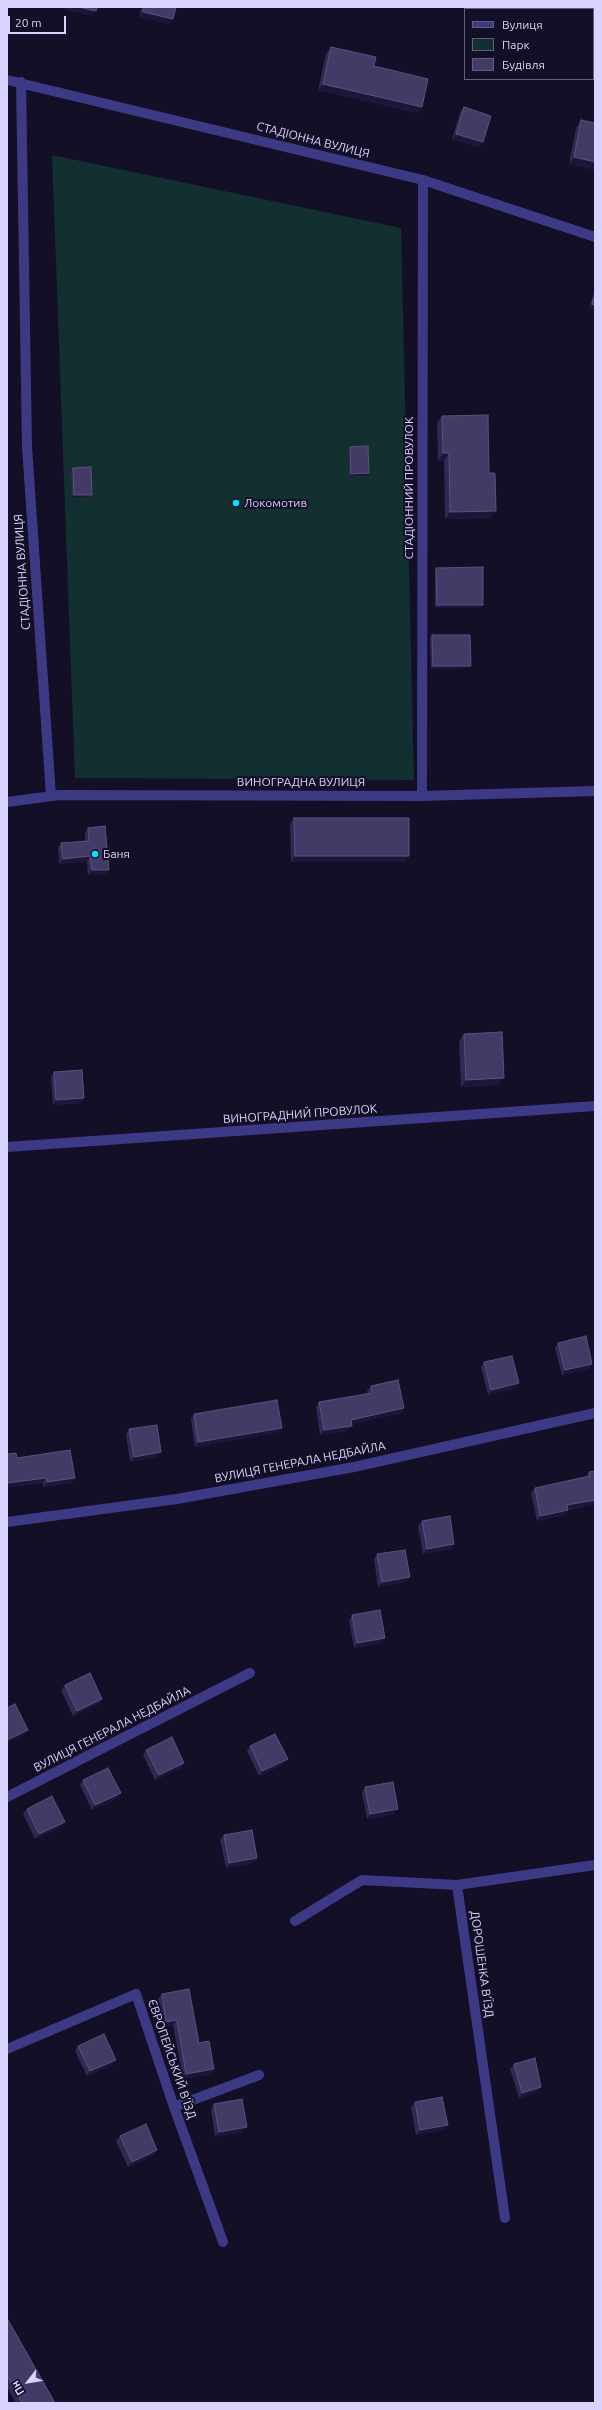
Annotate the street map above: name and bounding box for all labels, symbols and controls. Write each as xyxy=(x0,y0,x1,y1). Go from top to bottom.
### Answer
scale bar xyxy=(10,8,68,34)
legend xyxy=(464,8,594,80)
text: 20 m xyxy=(15,16,42,29)
text: Вулиця xyxy=(502,18,543,31)
text: Парк xyxy=(502,38,530,51)
text: Будівля xyxy=(502,58,545,71)
street label: СТАДІОННА ВУЛИЦЯ xyxy=(255,119,371,161)
street label: СТАДІОННИЙ ПРОВУЛОК xyxy=(402,417,416,559)
place label: Локомотив xyxy=(244,496,307,510)
marker: Локомотив xyxy=(231,498,241,508)
street label: СТАДІОННА ВУЛИЦЯ xyxy=(11,514,33,630)
street label: ВИНОГРАДНА ВУЛИЦЯ xyxy=(237,775,365,789)
place label: Баня xyxy=(103,847,130,861)
marker: Баня xyxy=(90,849,100,859)
street label: ВИНОГРАДНИЙ ПРОВУЛОК xyxy=(222,1101,378,1127)
street label: ВУЛИЦЯ ГЕНЕРАЛА НЕДБАЙЛА xyxy=(213,1438,387,1486)
street label: ВУЛИЦЯ ГЕНЕРАЛА НЕДБАЙЛА xyxy=(31,1683,193,1775)
street label: ДОРОШЕНКА В’ЇЗД xyxy=(467,1910,497,2018)
street label: ЄВРОПЕЙСЬКИЙ В’ЇЗД xyxy=(145,1997,199,2121)
north arrow xyxy=(8,2362,48,2402)
text: Пн xyxy=(9,2379,27,2397)

